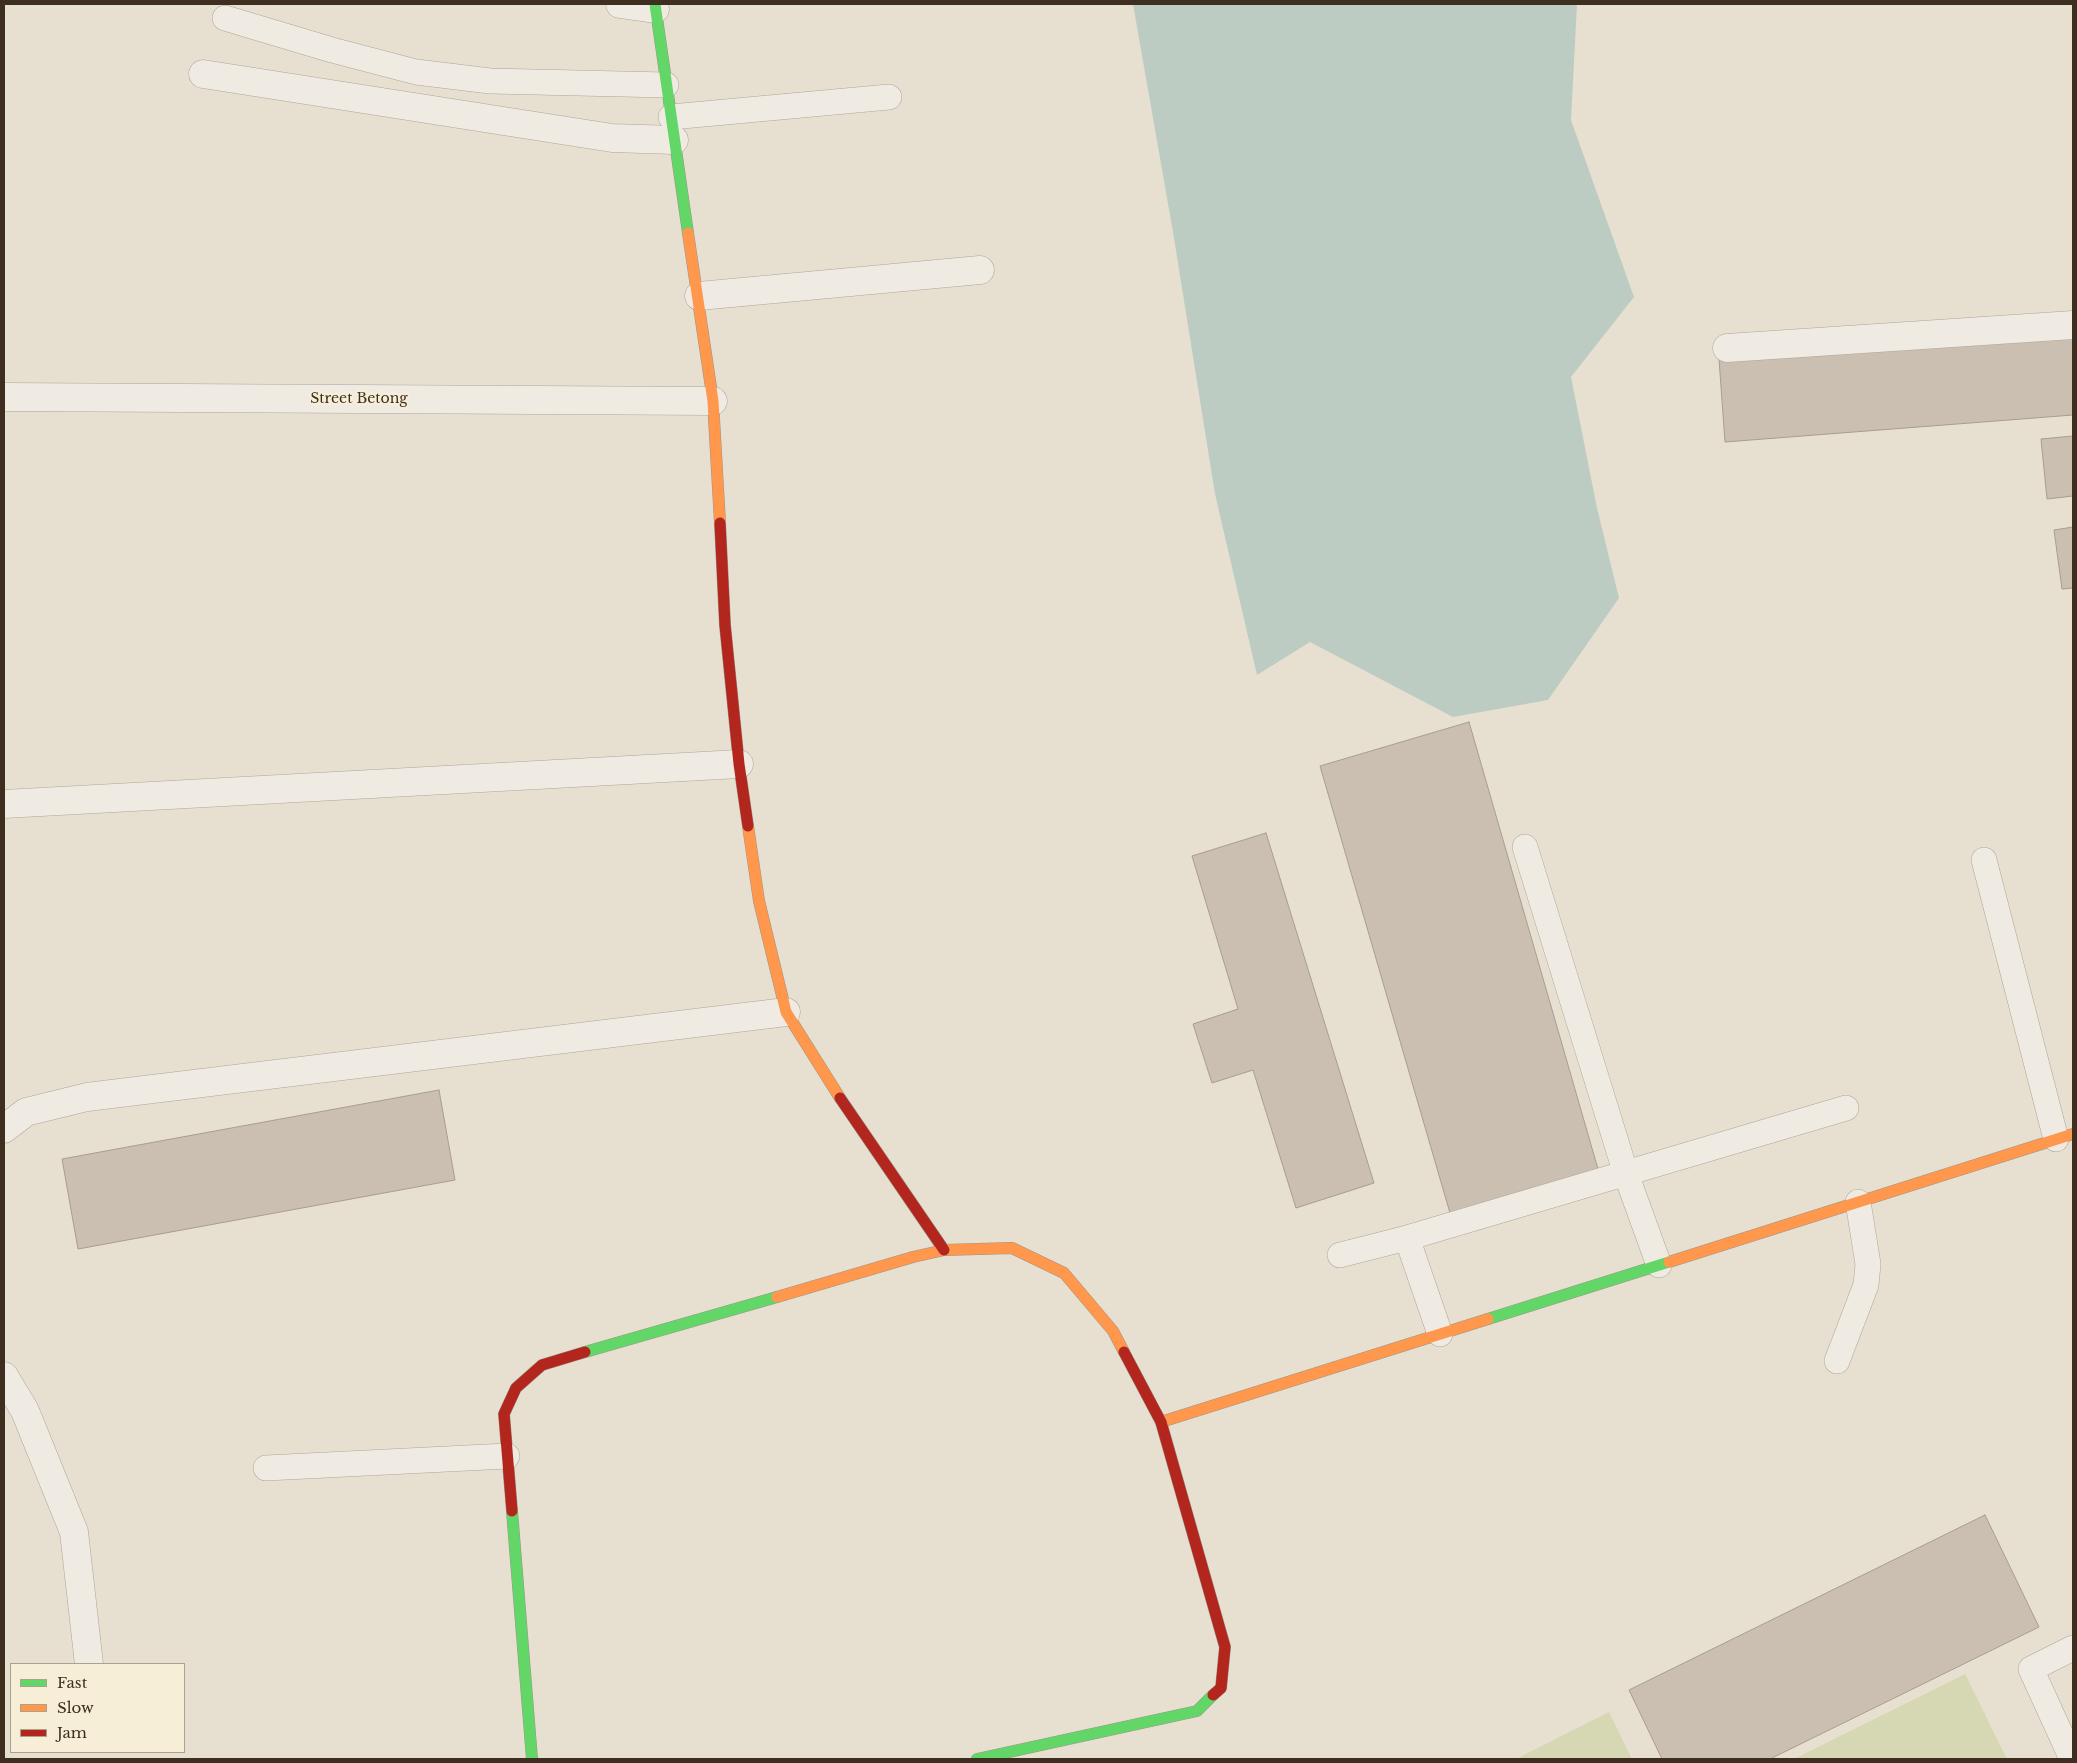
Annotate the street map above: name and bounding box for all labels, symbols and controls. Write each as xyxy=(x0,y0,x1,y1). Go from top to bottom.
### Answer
street label: Street Betong xyxy=(310,391,408,407)
legend xyxy=(10,1663,185,1753)
text: Fast xyxy=(57,1673,87,1692)
text: Slow xyxy=(57,1698,94,1717)
text: Jam xyxy=(57,1723,87,1742)

